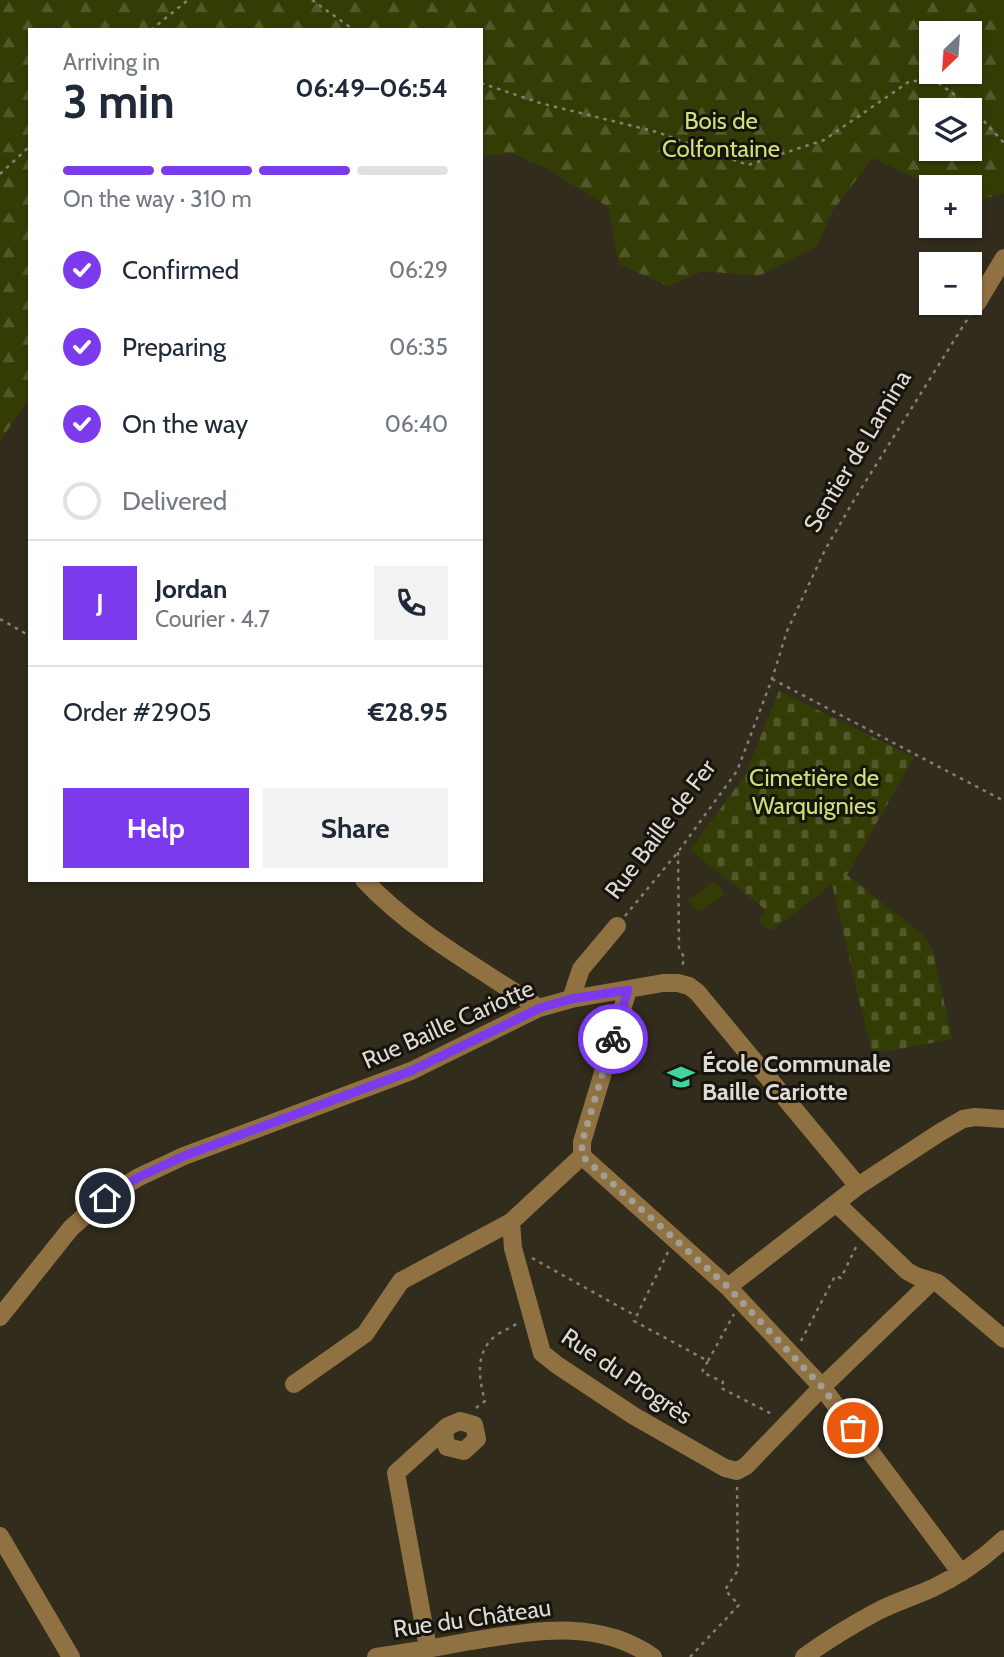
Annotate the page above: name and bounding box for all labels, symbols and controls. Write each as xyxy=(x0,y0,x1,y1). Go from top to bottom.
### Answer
north arrow xyxy=(919,21,982,84)
map controls xyxy=(919,21,982,315)
text: Arriving in xyxy=(63,48,160,76)
text: 06:49–06:54 xyxy=(295,72,448,104)
text: 3 min xyxy=(63,74,175,130)
button: layers xyxy=(919,98,982,161)
park label: Bois de Colfontaine xyxy=(662,106,780,163)
button: + xyxy=(919,175,982,238)
text: On the way · 310 m xyxy=(63,185,252,213)
icon: check xyxy=(63,251,101,289)
button: − xyxy=(919,252,982,315)
text: Confirmed xyxy=(122,254,239,286)
text: 06:29 xyxy=(389,256,448,284)
icon: check xyxy=(63,328,101,366)
text: Preparing xyxy=(122,331,226,363)
text: 06:35 xyxy=(389,333,448,361)
street label: Sentier de Lamina xyxy=(797,364,917,537)
icon: check xyxy=(63,405,101,443)
text: On the way xyxy=(122,408,248,440)
text: 06:40 xyxy=(385,410,448,438)
text: Delivered xyxy=(122,485,227,517)
button: phone xyxy=(374,566,448,640)
text: Jordan xyxy=(155,573,227,605)
text: J xyxy=(96,587,104,619)
text: Courier · 4.7 xyxy=(155,605,270,633)
text: Order #2905 xyxy=(63,696,211,728)
text: €28.95 xyxy=(368,696,448,728)
street label: Rue Baille de Fer xyxy=(598,753,722,904)
park label: Cimetière de Warquignies xyxy=(749,763,879,820)
button: Help xyxy=(63,788,249,868)
button: Share xyxy=(263,788,448,868)
street label: Rue Baille Cariotte xyxy=(358,973,538,1075)
courier xyxy=(578,1004,648,1074)
icon: bike xyxy=(594,1020,632,1058)
place label: École Communale Baille Cariotte xyxy=(702,1049,891,1106)
school or university icon: École Communale Baille Cariotte xyxy=(666,1062,696,1092)
pin xyxy=(75,1168,135,1228)
icon: home xyxy=(86,1179,124,1217)
street label: Rue du Progrès xyxy=(556,1322,698,1430)
pin xyxy=(823,1398,883,1458)
icon: bag xyxy=(834,1409,872,1447)
street label: Rue du Château xyxy=(391,1593,553,1643)

